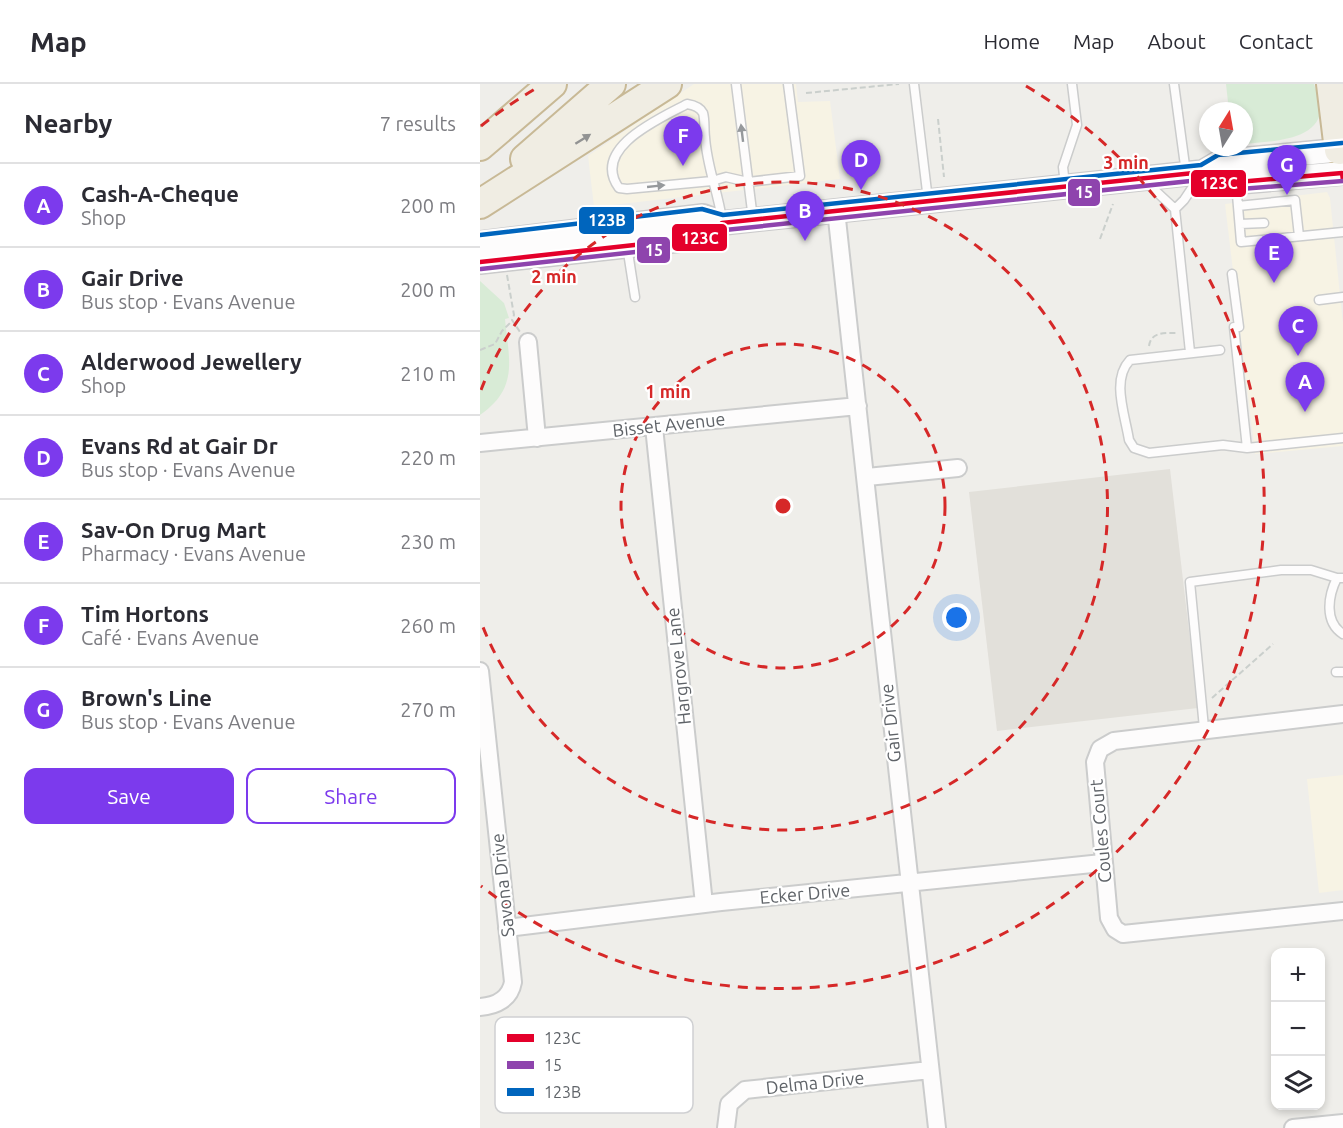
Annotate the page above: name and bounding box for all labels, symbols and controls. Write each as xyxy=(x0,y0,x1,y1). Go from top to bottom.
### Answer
text: Map xyxy=(30,26,87,57)
text: Home xyxy=(983,29,1040,53)
text: Map xyxy=(1073,29,1114,53)
text: About xyxy=(1147,29,1206,53)
text: Contact xyxy=(1239,29,1313,53)
north arrow xyxy=(1199,102,1253,156)
text: Nearby xyxy=(24,109,112,138)
text: 7 results xyxy=(380,112,456,135)
pin: F xyxy=(664,116,702,166)
one-way arrow xyxy=(737,124,746,143)
one-way arrow xyxy=(575,134,591,145)
pin: D xyxy=(842,141,880,190)
pin: G xyxy=(1268,146,1306,195)
text: 3 min xyxy=(1103,152,1149,172)
line badge: 123C xyxy=(1190,169,1247,198)
text: 123C xyxy=(1200,174,1238,192)
line badge: 15 xyxy=(1067,178,1101,207)
text: Cash-A-Cheque xyxy=(81,181,239,206)
one-way arrow xyxy=(646,181,665,191)
text: 15 xyxy=(1075,183,1093,201)
pin: B xyxy=(786,192,824,241)
text: A xyxy=(36,194,51,217)
text: 200 m xyxy=(400,194,456,217)
text: Shop xyxy=(81,206,126,229)
line badge: 123B xyxy=(578,206,635,235)
text: 123B xyxy=(588,211,626,229)
line badge: 123C xyxy=(671,223,728,252)
text: 123C xyxy=(681,229,719,247)
pin: E xyxy=(1254,234,1294,283)
line badge: 15 xyxy=(636,236,671,264)
text: 15 xyxy=(645,241,663,259)
text: Gair Drive xyxy=(81,265,184,290)
text: 2 min xyxy=(531,266,577,286)
text: B xyxy=(37,278,50,301)
text: 200 m xyxy=(400,278,456,301)
text: Bus stop · Evans Avenue xyxy=(81,290,295,313)
pin: C xyxy=(1278,306,1318,356)
text: Alderwood Jewellery xyxy=(81,349,302,374)
text: C xyxy=(37,362,50,385)
text: 210 m xyxy=(400,362,456,385)
pin: A xyxy=(1286,362,1324,412)
text: Shop xyxy=(81,374,126,397)
text: 1 min xyxy=(645,381,691,401)
street label: Bisset Avenue xyxy=(612,408,726,440)
text: Evans Rd at Gair Dr xyxy=(81,433,278,458)
text: D xyxy=(36,446,51,469)
text: 220 m xyxy=(400,446,456,469)
text: Bus stop · Evans Avenue xyxy=(81,458,295,481)
centre of rings xyxy=(773,496,793,516)
text: Sav-On Drug Mart xyxy=(81,517,266,542)
text: E xyxy=(38,530,49,553)
text: 230 m xyxy=(400,530,456,553)
text: Pharmacy · Evans Avenue xyxy=(81,542,306,565)
text: Tim Hortons xyxy=(81,601,209,626)
your location xyxy=(942,603,971,632)
street label: Hargrove Lane xyxy=(662,607,694,726)
text: F xyxy=(38,614,49,637)
text: 260 m xyxy=(400,614,456,637)
text: Café · Evans Avenue xyxy=(81,626,259,649)
street label: Gair Drive xyxy=(876,683,904,763)
text: Brown's Line xyxy=(81,685,212,710)
text: G xyxy=(37,698,50,721)
text: 270 m xyxy=(400,698,456,721)
text: Bus stop · Evans Avenue xyxy=(81,710,295,733)
button: Save xyxy=(24,768,234,824)
button: Share xyxy=(246,768,456,824)
street label: Coules Court xyxy=(1086,778,1115,884)
street label: Savona Drive xyxy=(487,832,517,938)
street label: Ecker Drive xyxy=(759,879,851,907)
map controls xyxy=(1271,948,1325,1110)
button: + xyxy=(1271,948,1325,1002)
button: − xyxy=(1271,1002,1325,1056)
legend xyxy=(495,1017,693,1113)
text: 123C xyxy=(544,1029,581,1047)
text: 15 xyxy=(544,1056,562,1074)
button: layers xyxy=(1271,1056,1325,1110)
street label: Delma Drive xyxy=(765,1067,865,1097)
text: 123B xyxy=(544,1083,581,1101)

